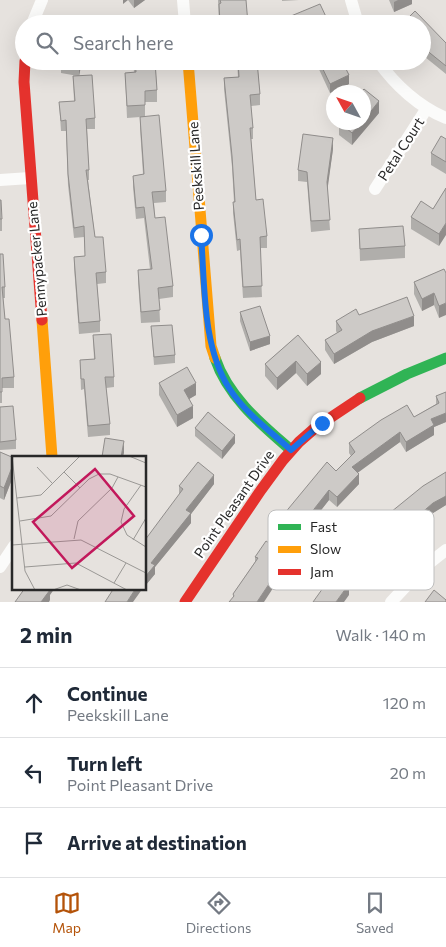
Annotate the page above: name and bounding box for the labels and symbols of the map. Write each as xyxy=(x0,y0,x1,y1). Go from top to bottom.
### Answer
north arrow xyxy=(326,85,371,130)
street label: Petal Court xyxy=(374,114,428,184)
street label: Peekskill Lane xyxy=(184,121,207,211)
street label: Pennypacker Lane xyxy=(23,201,50,317)
route start xyxy=(190,224,213,247)
route end xyxy=(311,412,334,435)
street label: Point Pleasant Drive xyxy=(190,446,277,561)
inset map xyxy=(12,456,146,590)
legend xyxy=(268,510,434,590)
text: Fast xyxy=(310,518,337,535)
text: Slow xyxy=(310,540,341,557)
text: Jam xyxy=(310,563,334,580)

